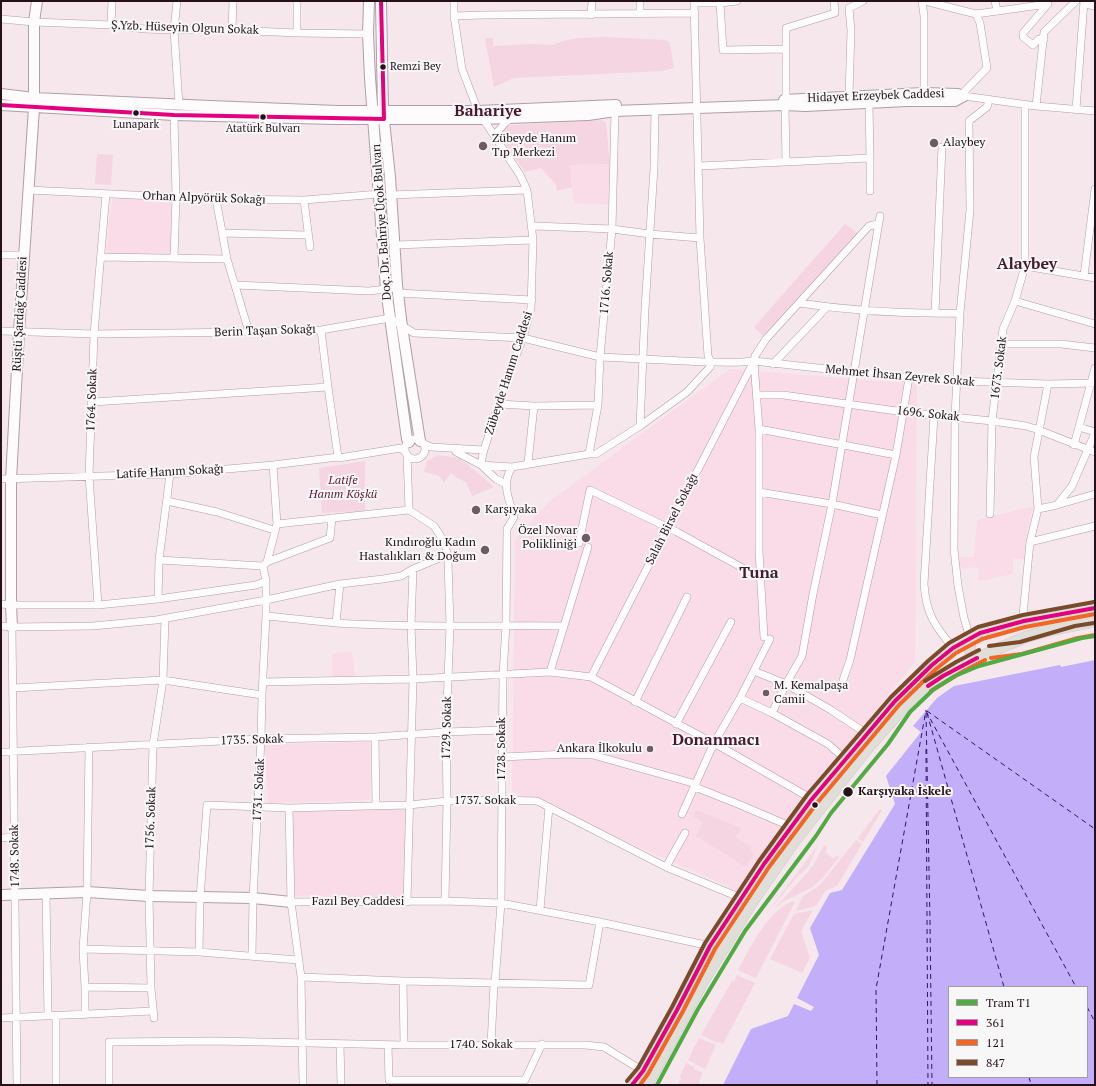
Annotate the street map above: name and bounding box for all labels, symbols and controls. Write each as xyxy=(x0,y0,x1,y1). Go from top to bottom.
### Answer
street label: Ş.Yzb. Hüseyin Olgun Sokak xyxy=(111,18,259,38)
place label: Remzi Bey xyxy=(390,60,441,74)
marker: Remzi Bey xyxy=(378,62,388,72)
street label: Hidayet Erzeybek Caddesi xyxy=(807,86,945,106)
district label: Bahariye xyxy=(454,101,522,121)
marker: Lunapark xyxy=(131,108,141,118)
marker: Atatürk Bulvarı xyxy=(258,112,268,122)
place label: Lunapark xyxy=(113,118,159,132)
place label: Atatürk Bulvarı xyxy=(226,122,300,136)
place label: Zübeyde Hanım Tıp Merkezi xyxy=(492,132,576,160)
place label: Alaybey xyxy=(943,136,985,150)
marker: Alaybey xyxy=(928,137,940,149)
marker: Zübeyde Hanım Tıp Merkezi xyxy=(477,140,489,152)
street label: Doç. Dr. Bahriye Üçok Bulvarı xyxy=(369,143,395,301)
street label: Orhan Alpyörük Sokağı xyxy=(142,189,266,207)
street label: 1716. Sokak xyxy=(597,251,617,315)
district label: Alaybey xyxy=(997,254,1057,274)
street label: Rüştü Şardağ Caddesi xyxy=(10,256,30,372)
street label: Zübeyde Hanım Caddesi xyxy=(482,309,536,437)
street label: Berin Taşan Sokağı xyxy=(214,322,316,340)
street label: 1673. Sokak xyxy=(988,336,1010,400)
street label: Mehmet İhsan Zeyrek Sokak xyxy=(825,362,975,390)
street label: 1764. Sokak xyxy=(84,368,100,432)
street label: 1696. Sokak xyxy=(896,404,960,424)
street label: Latife Hanım Sokağı xyxy=(116,462,224,482)
street label: Salah Birsel Sokağı xyxy=(643,471,701,567)
park label: Latife Hanım Köşkü xyxy=(309,474,377,502)
place label: Karşıyaka xyxy=(485,503,537,517)
marker: Karşıyaka xyxy=(470,504,482,516)
place label: Özel Novar Polikliniği xyxy=(518,524,577,552)
marker: Özel Novar Polikliniği xyxy=(580,532,592,544)
place label: Kındıroğlu Kadın Hastalıkları & Doğum xyxy=(359,536,476,564)
marker: Kındıroğlu Kadın Hastalıkları & Doğum xyxy=(479,544,491,556)
district label: Tuna xyxy=(739,563,779,583)
place label: M. Kemalpaşa Camii xyxy=(774,679,848,707)
marker: M. Kemalpaşa Camii xyxy=(761,688,771,698)
street label: 1729. Sokak xyxy=(439,696,455,760)
street label: 1728. Sokak xyxy=(495,717,509,781)
district label: Donanmacı xyxy=(672,730,760,750)
street label: 1735. Sokak xyxy=(220,732,284,748)
place label: Ankara İlkokulu xyxy=(557,742,642,756)
marker: Ankara İlkokulu xyxy=(645,744,655,754)
street label: 1731. Sokak xyxy=(250,758,268,822)
marker: Karşıyaka İskele xyxy=(841,785,855,799)
place label: Karşıyaka İskele xyxy=(858,785,951,799)
street label: 1756. Sokak xyxy=(143,786,159,850)
street label: 1737. Sokak xyxy=(454,794,516,808)
unlabelled marker xyxy=(810,800,820,810)
street label: 1748. Sokak xyxy=(7,824,23,888)
street label: Fazıl Bey Caddesi xyxy=(312,895,404,909)
legend xyxy=(948,986,1088,1078)
text: Tram T1 xyxy=(986,995,1031,1010)
text: 361 xyxy=(986,1015,1005,1030)
text: 121 xyxy=(986,1035,1005,1050)
street label: 1740. Sokak xyxy=(449,1038,513,1052)
text: 847 xyxy=(986,1055,1005,1070)

